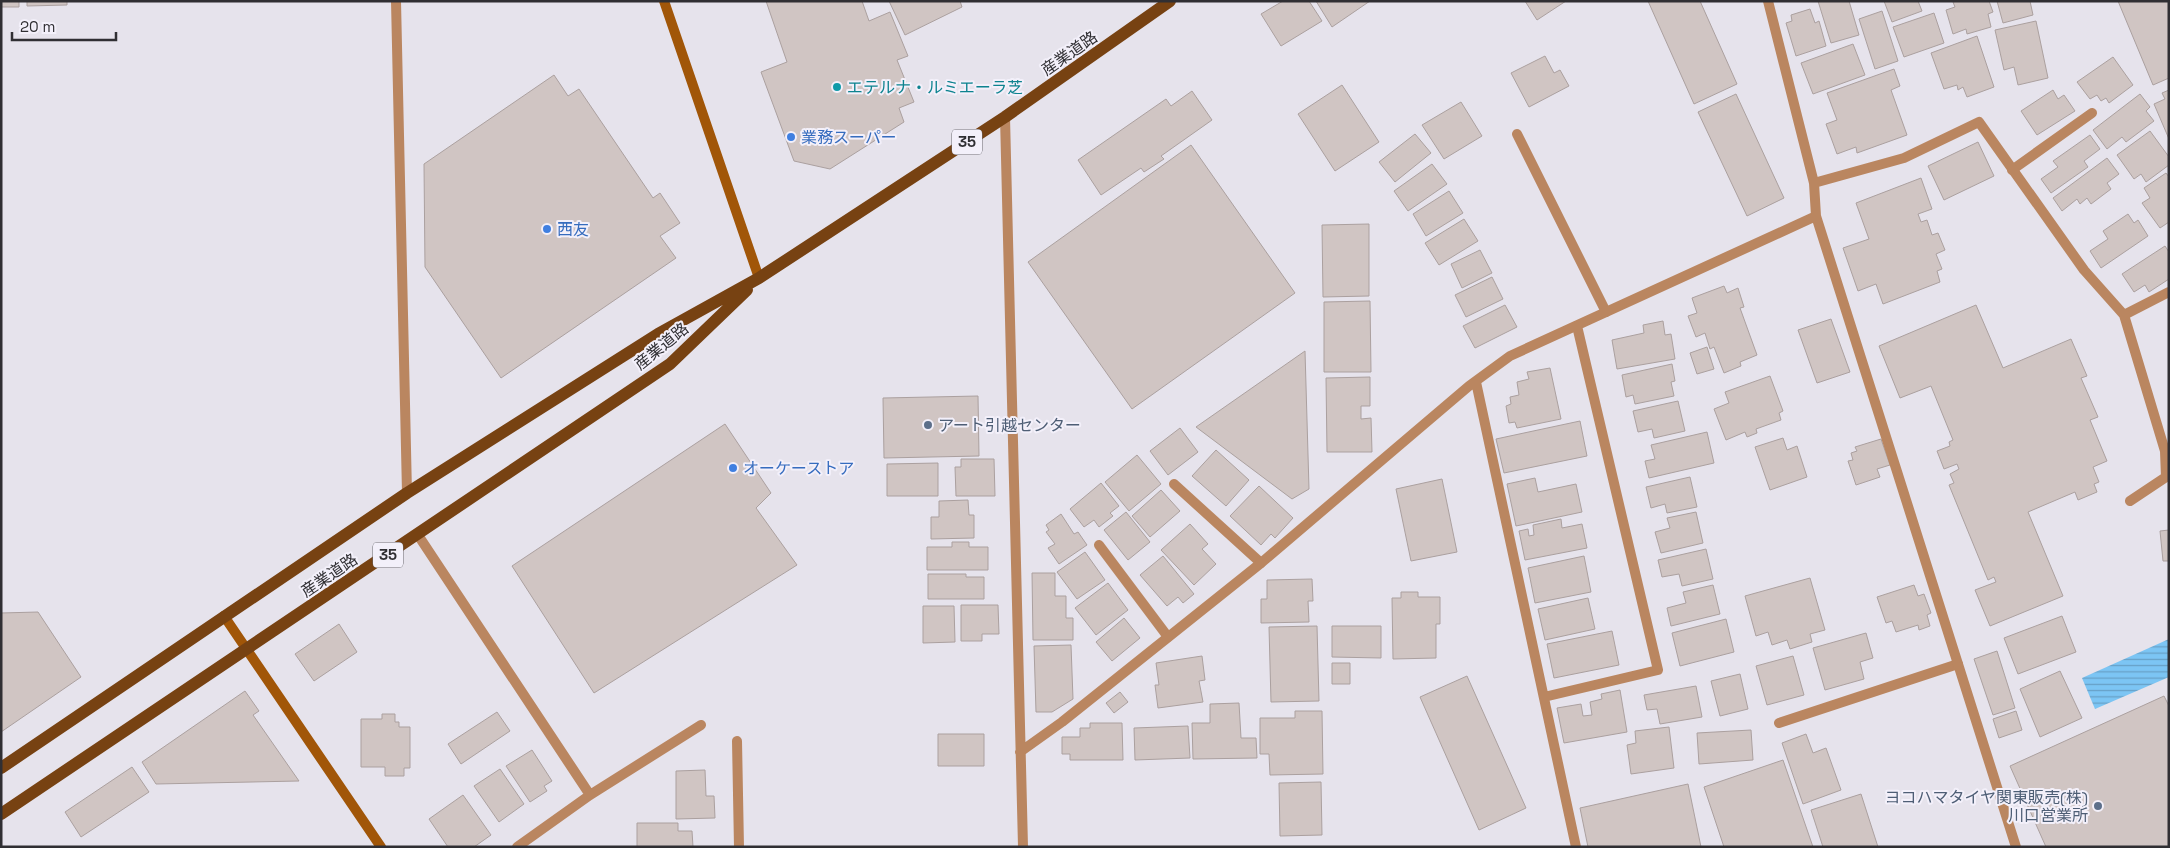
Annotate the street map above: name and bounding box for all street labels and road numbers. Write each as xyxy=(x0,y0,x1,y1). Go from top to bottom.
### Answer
street label: 産業道路 xyxy=(1037,26,1102,80)
road number: 35 xyxy=(952,130,982,154)
street label: 産業道路 xyxy=(630,318,693,375)
road number: 35 xyxy=(373,542,403,568)
street label: 産業道路 xyxy=(297,549,362,602)

